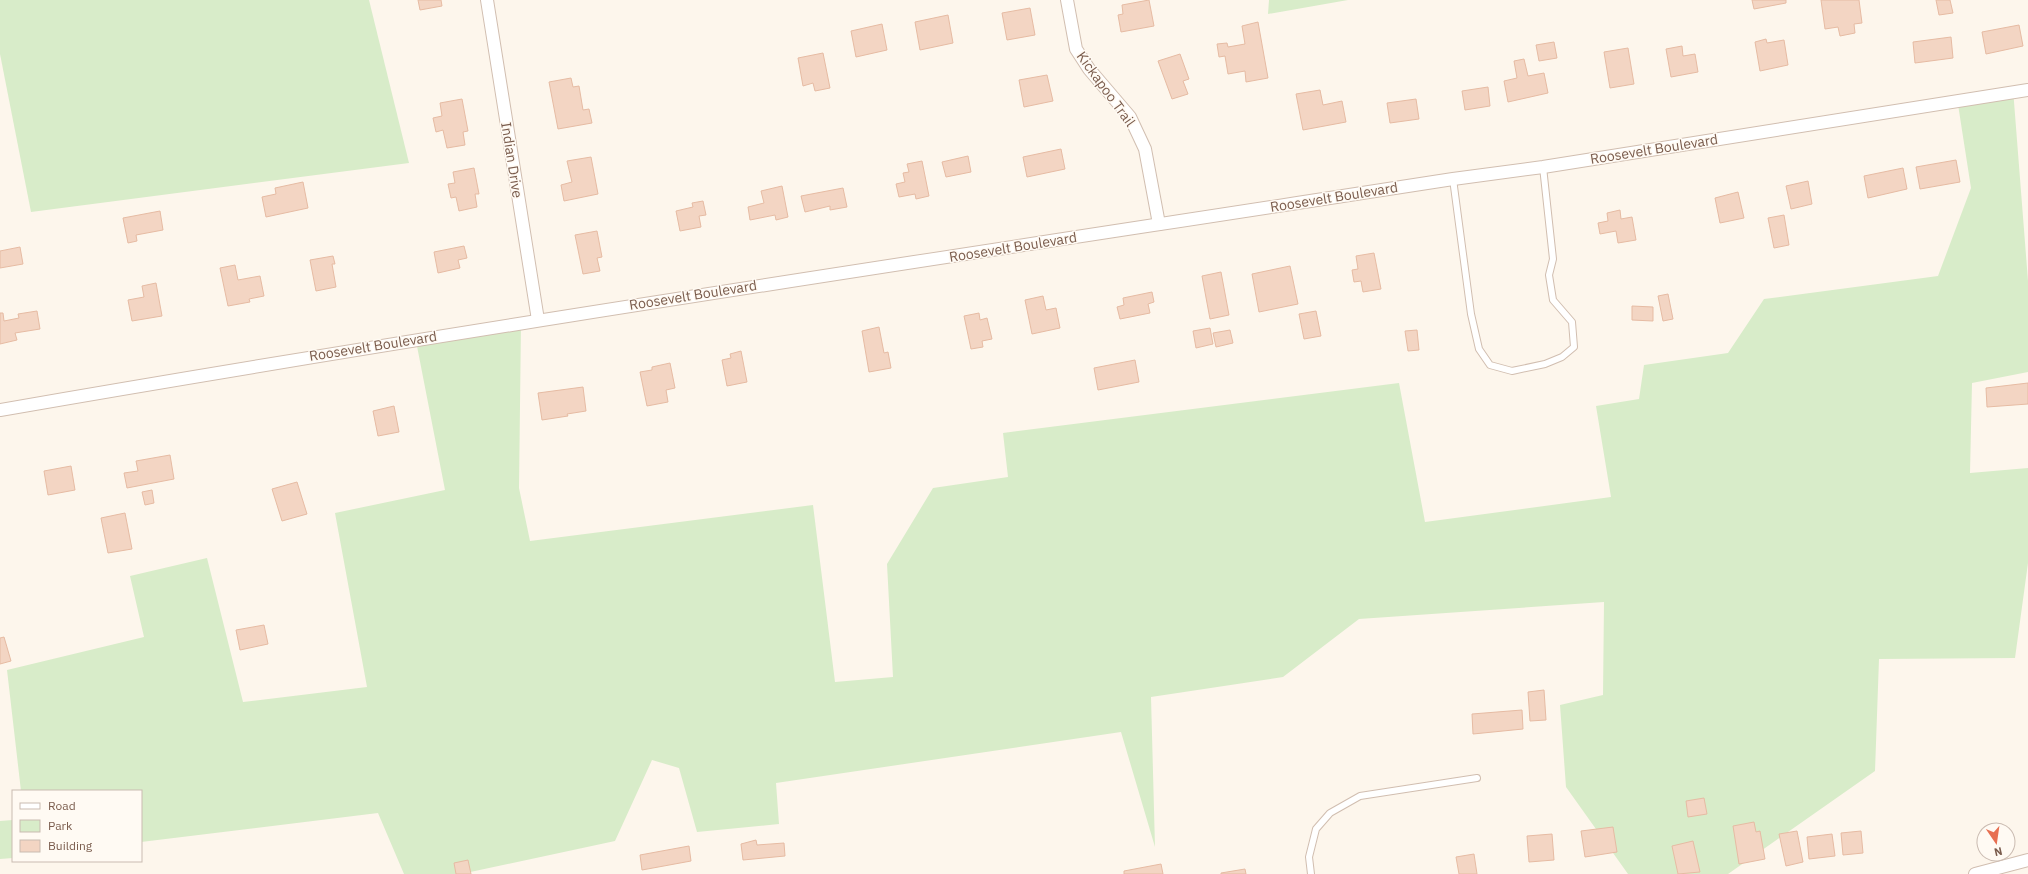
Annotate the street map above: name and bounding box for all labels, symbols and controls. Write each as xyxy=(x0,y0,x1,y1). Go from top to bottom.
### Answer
street label: Kickapoo Trail xyxy=(1073,48,1139,130)
street label: Indian Drive xyxy=(497,121,527,199)
street label: Roosevelt Boulevard xyxy=(1589,130,1719,168)
street label: Roosevelt Boulevard xyxy=(1269,178,1399,216)
street label: Roosevelt Boulevard xyxy=(948,228,1078,266)
street label: Roosevelt Boulevard xyxy=(628,276,758,314)
street label: Roosevelt Boulevard xyxy=(308,327,438,365)
legend xyxy=(12,790,142,862)
text: Road xyxy=(48,798,76,813)
text: Park xyxy=(48,818,73,833)
north arrow xyxy=(1976,822,2016,862)
text: Building xyxy=(48,838,93,853)
text: N xyxy=(1993,844,2004,859)

